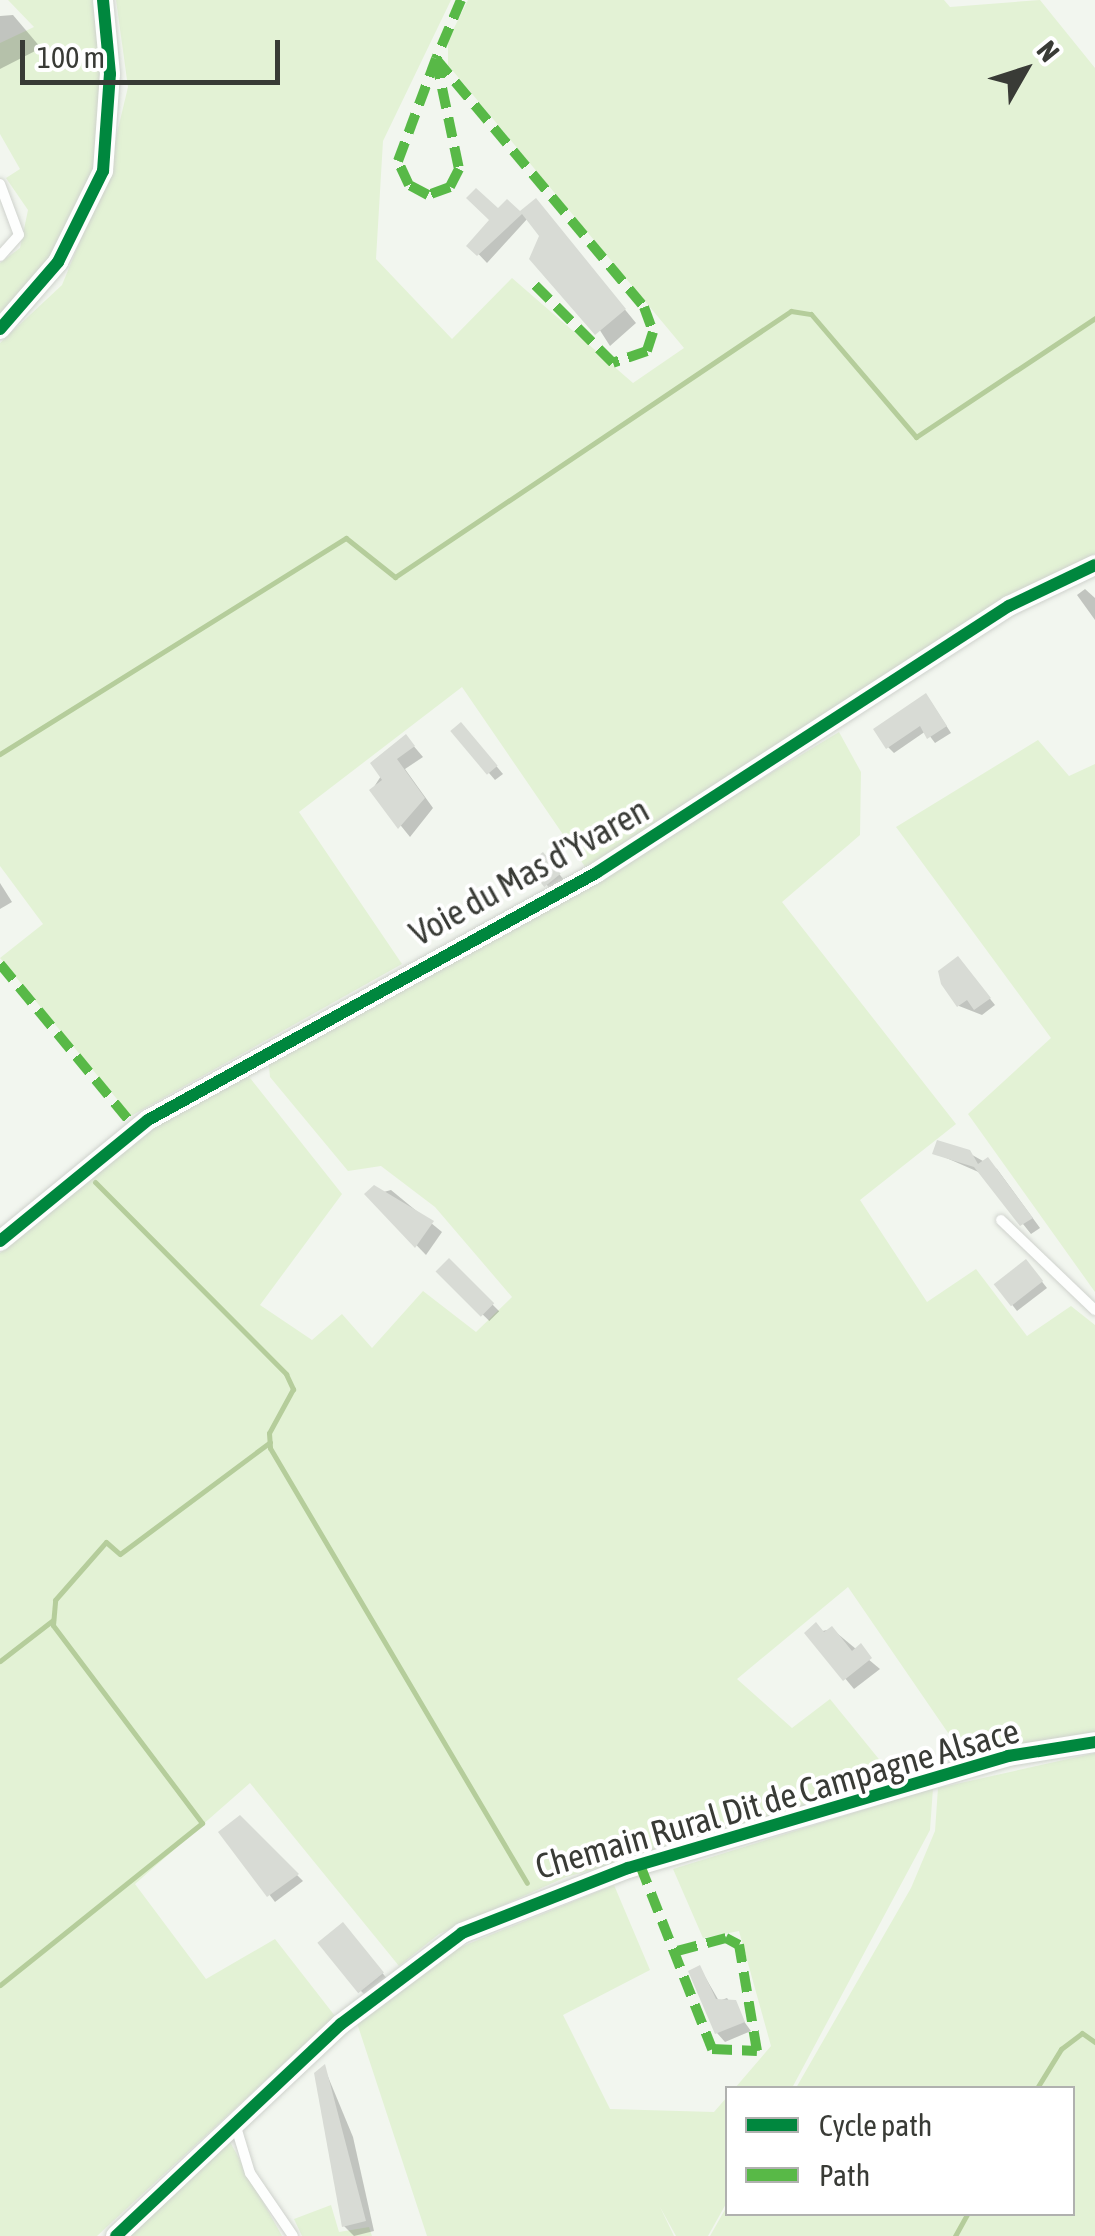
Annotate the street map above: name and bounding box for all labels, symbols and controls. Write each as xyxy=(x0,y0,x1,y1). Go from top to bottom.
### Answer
scale bar xyxy=(25,20,285,82)
north arrow xyxy=(975,20,1075,120)
text: N xyxy=(1031,35,1066,68)
text: 100 m xyxy=(37,40,105,74)
street label: Voie du Mas d'Yvaren xyxy=(402,788,656,954)
street label: Chemain Rural Dit de Campagne Alsace xyxy=(531,1709,1023,1887)
legend xyxy=(725,2086,1075,2216)
text: Cycle path xyxy=(819,2108,932,2142)
text: Path xyxy=(819,2158,870,2192)

